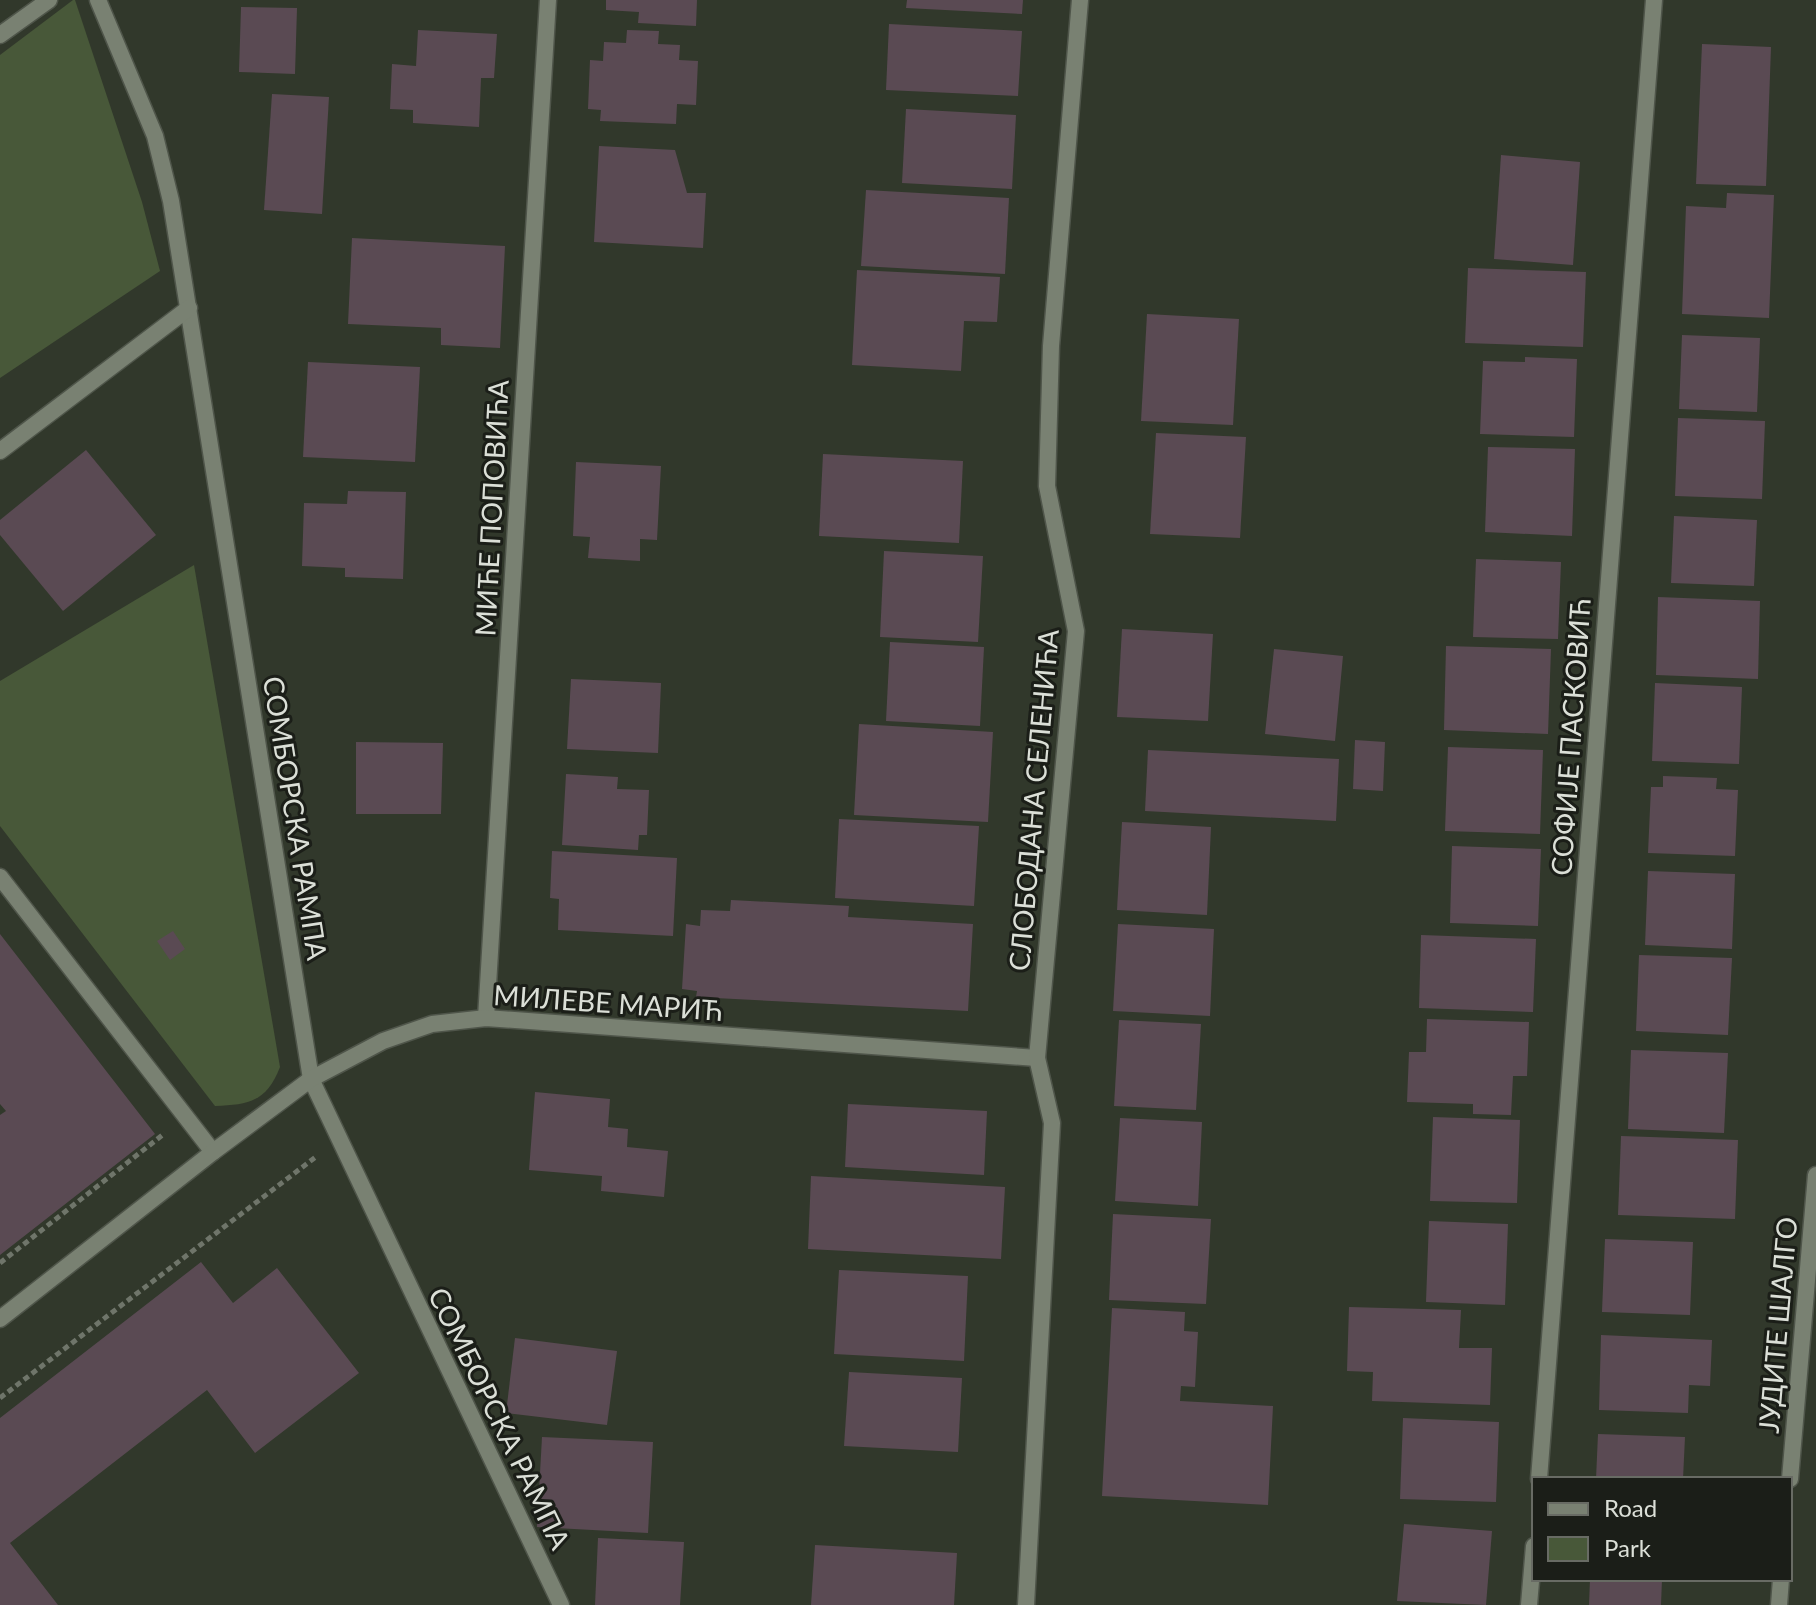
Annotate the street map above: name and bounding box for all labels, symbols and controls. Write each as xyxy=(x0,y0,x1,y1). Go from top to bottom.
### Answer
street label: МИЋЕ ПОПОВИЋА xyxy=(467,379,515,637)
street label: СОФИЈЕ ПАСКОВИЋ xyxy=(1543,597,1597,877)
street label: СЛОБОДАНА СЕЛЕНИЋА xyxy=(1001,628,1065,972)
street label: СОМБОРСКА РАМПА xyxy=(257,674,335,962)
street label: МИЛЕВЕ МАРИЋ xyxy=(492,977,724,1027)
street label: ЈУДИТЕ ШАЛГО xyxy=(1751,1215,1803,1435)
street label: СОМБОРСКА РАМПА xyxy=(422,1282,578,1554)
legend xyxy=(1532,1477,1792,1581)
text: Road xyxy=(1604,1493,1657,1522)
text: Park xyxy=(1604,1533,1652,1562)

